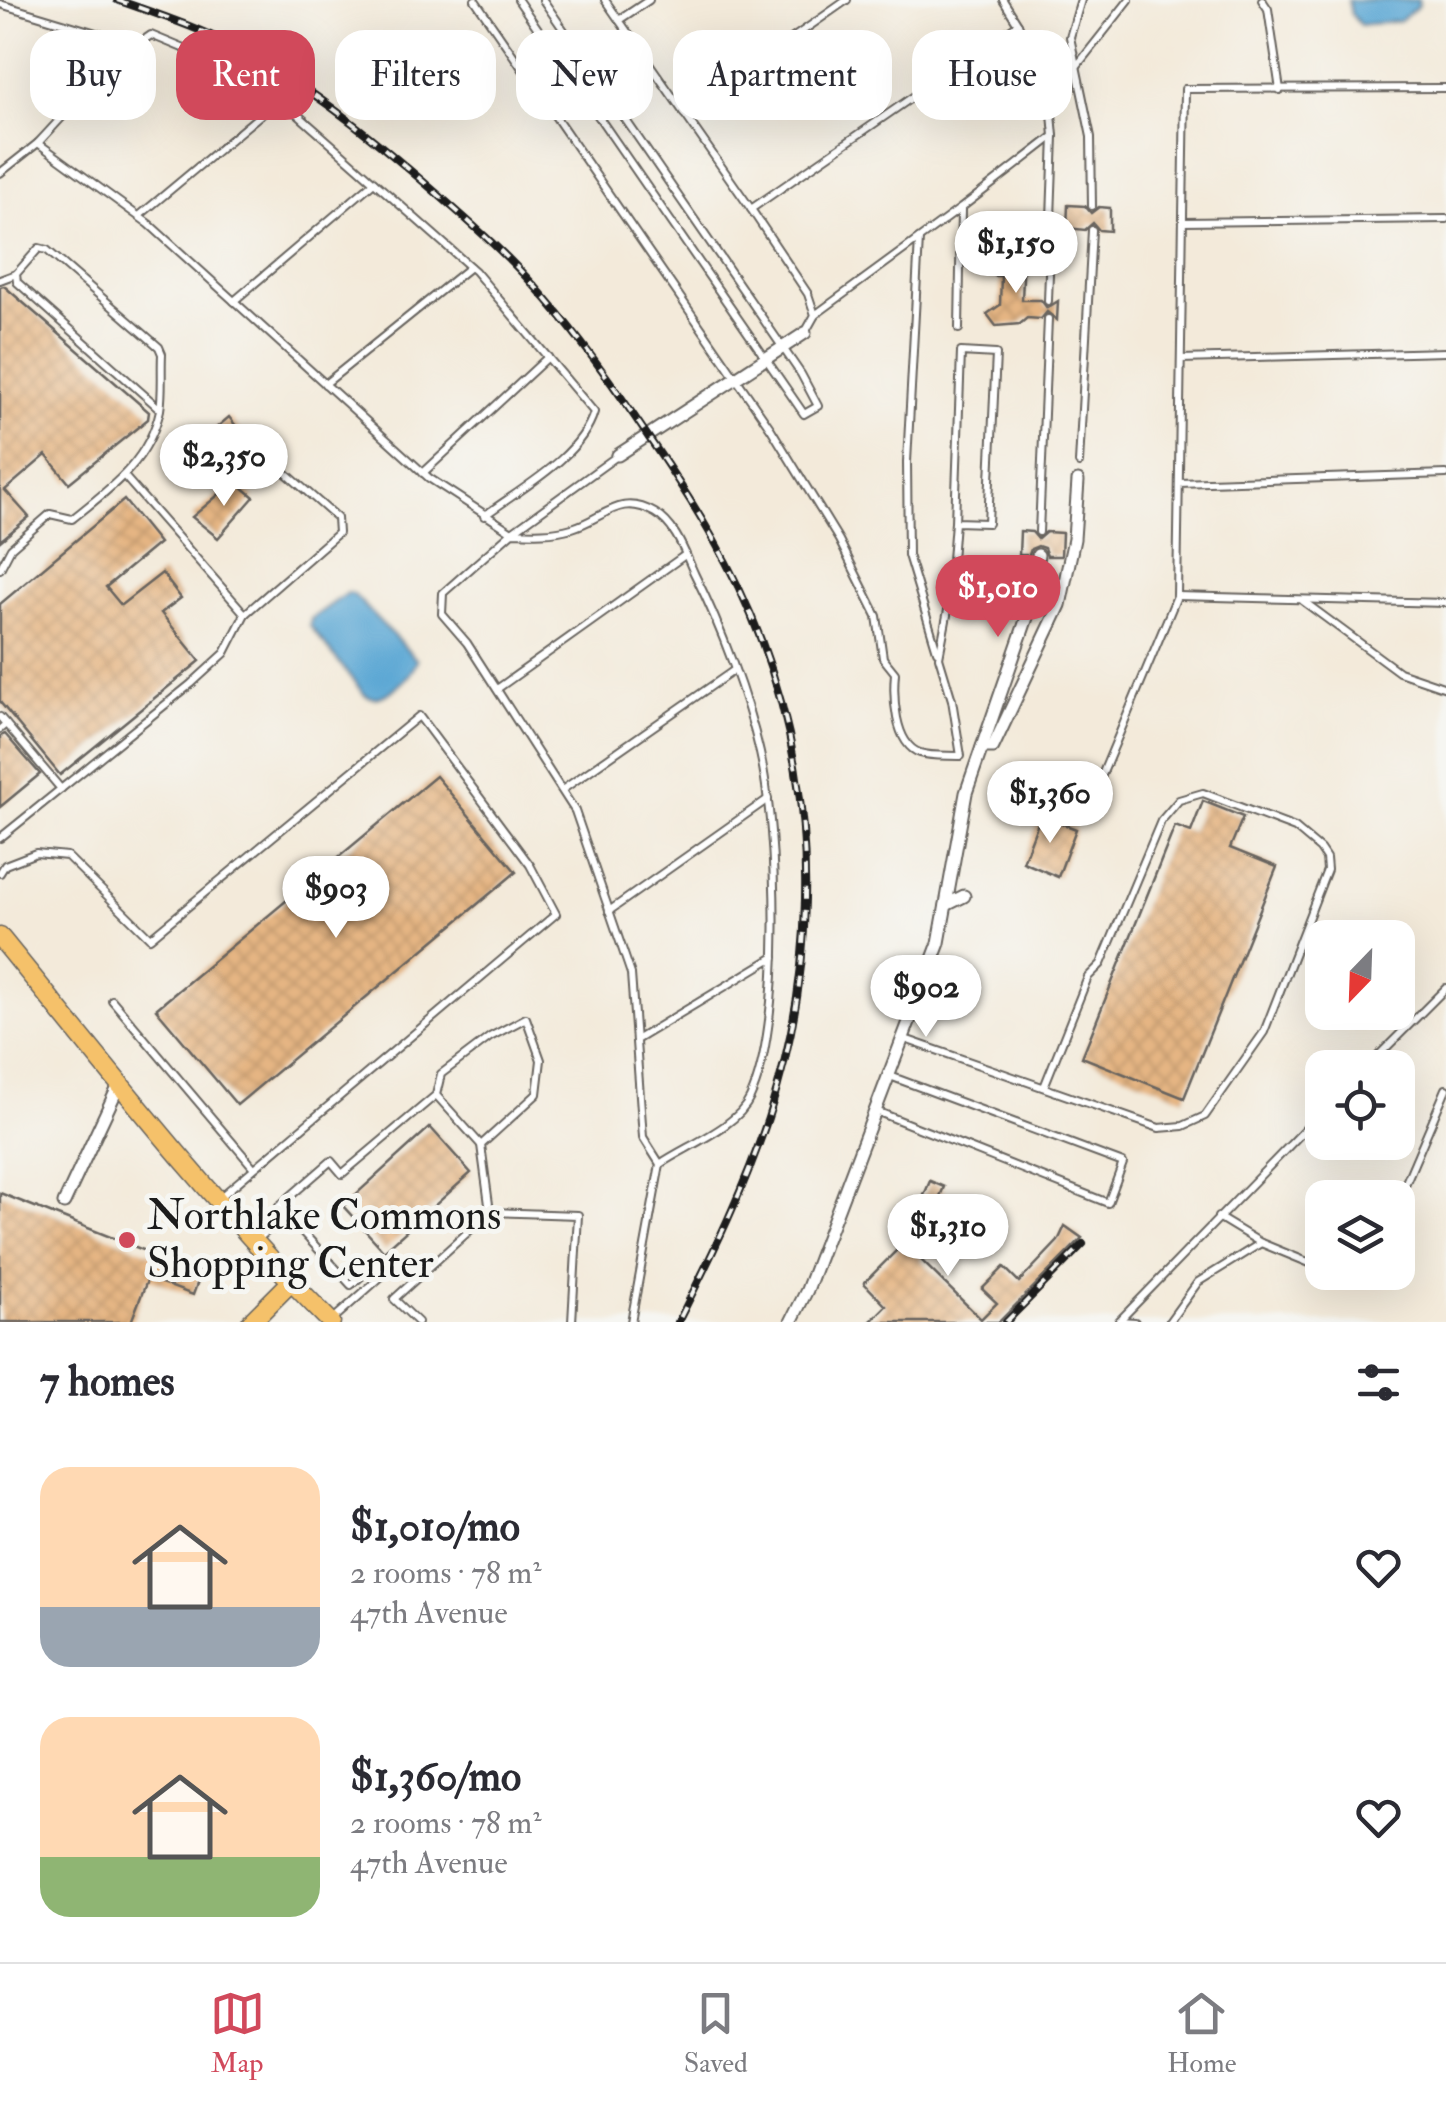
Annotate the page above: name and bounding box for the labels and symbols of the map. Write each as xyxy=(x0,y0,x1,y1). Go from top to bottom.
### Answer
pin: $1,150 xyxy=(935,211,1097,296)
pin: $2,350 xyxy=(143,424,305,509)
pin: $1,010 xyxy=(917,555,1079,640)
pin: $1,360 xyxy=(969,761,1131,846)
pin: $903 xyxy=(277,856,395,941)
north arrow xyxy=(1305,920,1415,1030)
pin: $902 xyxy=(867,955,985,1040)
place label: Northlake Commons Shopping Center xyxy=(147,1190,501,1290)
pin: $1,310 xyxy=(867,1194,1029,1279)
marker: Northlake Commons Shopping Center xyxy=(116,1229,138,1251)

